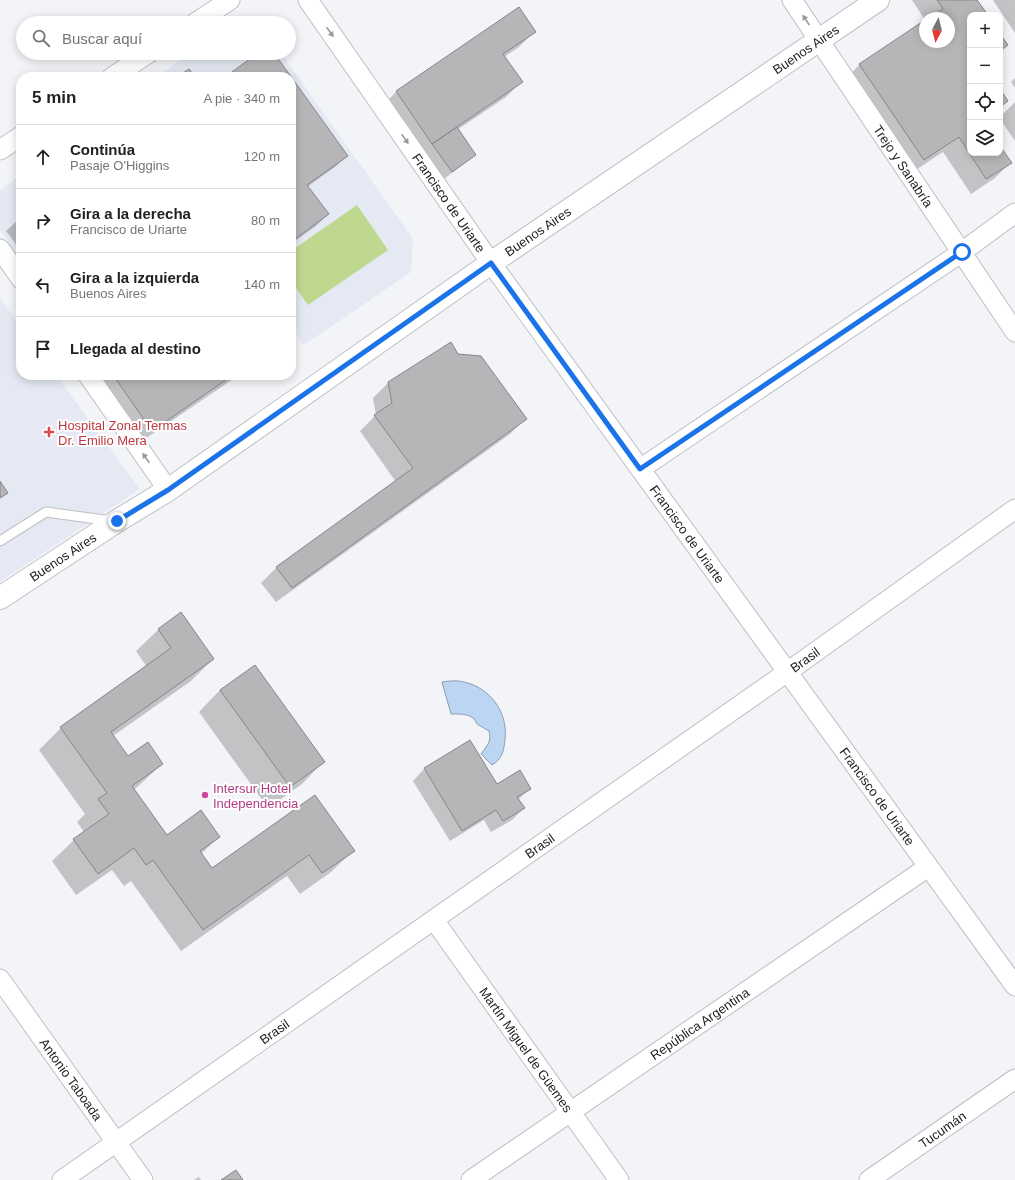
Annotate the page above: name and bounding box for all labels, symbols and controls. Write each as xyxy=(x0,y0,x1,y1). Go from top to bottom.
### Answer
north arrow xyxy=(919,12,955,48)
map controls xyxy=(967,12,1003,156)
button: + xyxy=(967,12,1003,48)
one-way arrow xyxy=(802,15,810,26)
search box xyxy=(16,16,296,60)
street label: Buenos Aires xyxy=(770,21,842,77)
icon: search xyxy=(30,27,52,49)
one-way arrow xyxy=(326,27,334,37)
text: Buscar aquí xyxy=(62,30,142,47)
button: − xyxy=(967,48,1003,84)
button: locate xyxy=(967,84,1003,120)
text: 5 min xyxy=(32,88,76,107)
text: A pie · 340 m xyxy=(203,91,280,106)
button: layers xyxy=(967,120,1003,156)
street label: Trejo y Sanabría xyxy=(871,122,937,211)
one-way arrow xyxy=(401,133,409,144)
text: Continúa xyxy=(70,141,135,158)
icon: ahead xyxy=(32,146,54,168)
text: 120 m xyxy=(244,149,280,164)
street label: Francisco de Uriarte xyxy=(409,150,489,255)
text: Pasaje O'Higgins xyxy=(70,158,169,173)
street label: Buenos Aires xyxy=(502,203,574,259)
text: Gira a la derecha xyxy=(70,205,191,222)
icon: right xyxy=(32,210,54,232)
text: 80 m xyxy=(251,213,280,228)
text: Francisco de Uriarte xyxy=(70,222,187,237)
route start xyxy=(953,243,971,261)
text: Gira a la izquierda xyxy=(70,269,199,286)
icon: left xyxy=(32,274,54,296)
text: 140 m xyxy=(244,277,280,292)
text: Buenos Aires xyxy=(70,286,147,301)
icon: arrive xyxy=(32,338,54,360)
text: Llegada al destino xyxy=(70,340,201,357)
place label: Hospital Zonal Termas Dr. Emilio Mera xyxy=(58,418,188,448)
marker: Hospital Zonal Termas Dr. Emilio Mera xyxy=(43,426,55,438)
one-way arrow xyxy=(142,453,150,464)
street label: Francisco de Uriarte xyxy=(647,482,728,586)
route end xyxy=(108,512,126,530)
street label: Buenos Aires xyxy=(27,529,99,584)
street label: Brasil xyxy=(787,644,822,675)
street label: Francisco de Uriarte xyxy=(837,744,918,848)
place label: Intersur Hotel Independencia xyxy=(213,781,299,811)
marker: Intersur Hotel Independencia xyxy=(200,790,210,800)
street label: Brasil xyxy=(522,830,557,861)
street label: Martín Miguel de Güemes xyxy=(477,984,576,1115)
street label: República Argentina xyxy=(647,984,752,1063)
street label: Brasil xyxy=(257,1016,292,1047)
street label: Antonio Taboada xyxy=(37,1035,106,1124)
street label: Tucumán xyxy=(916,1108,969,1151)

